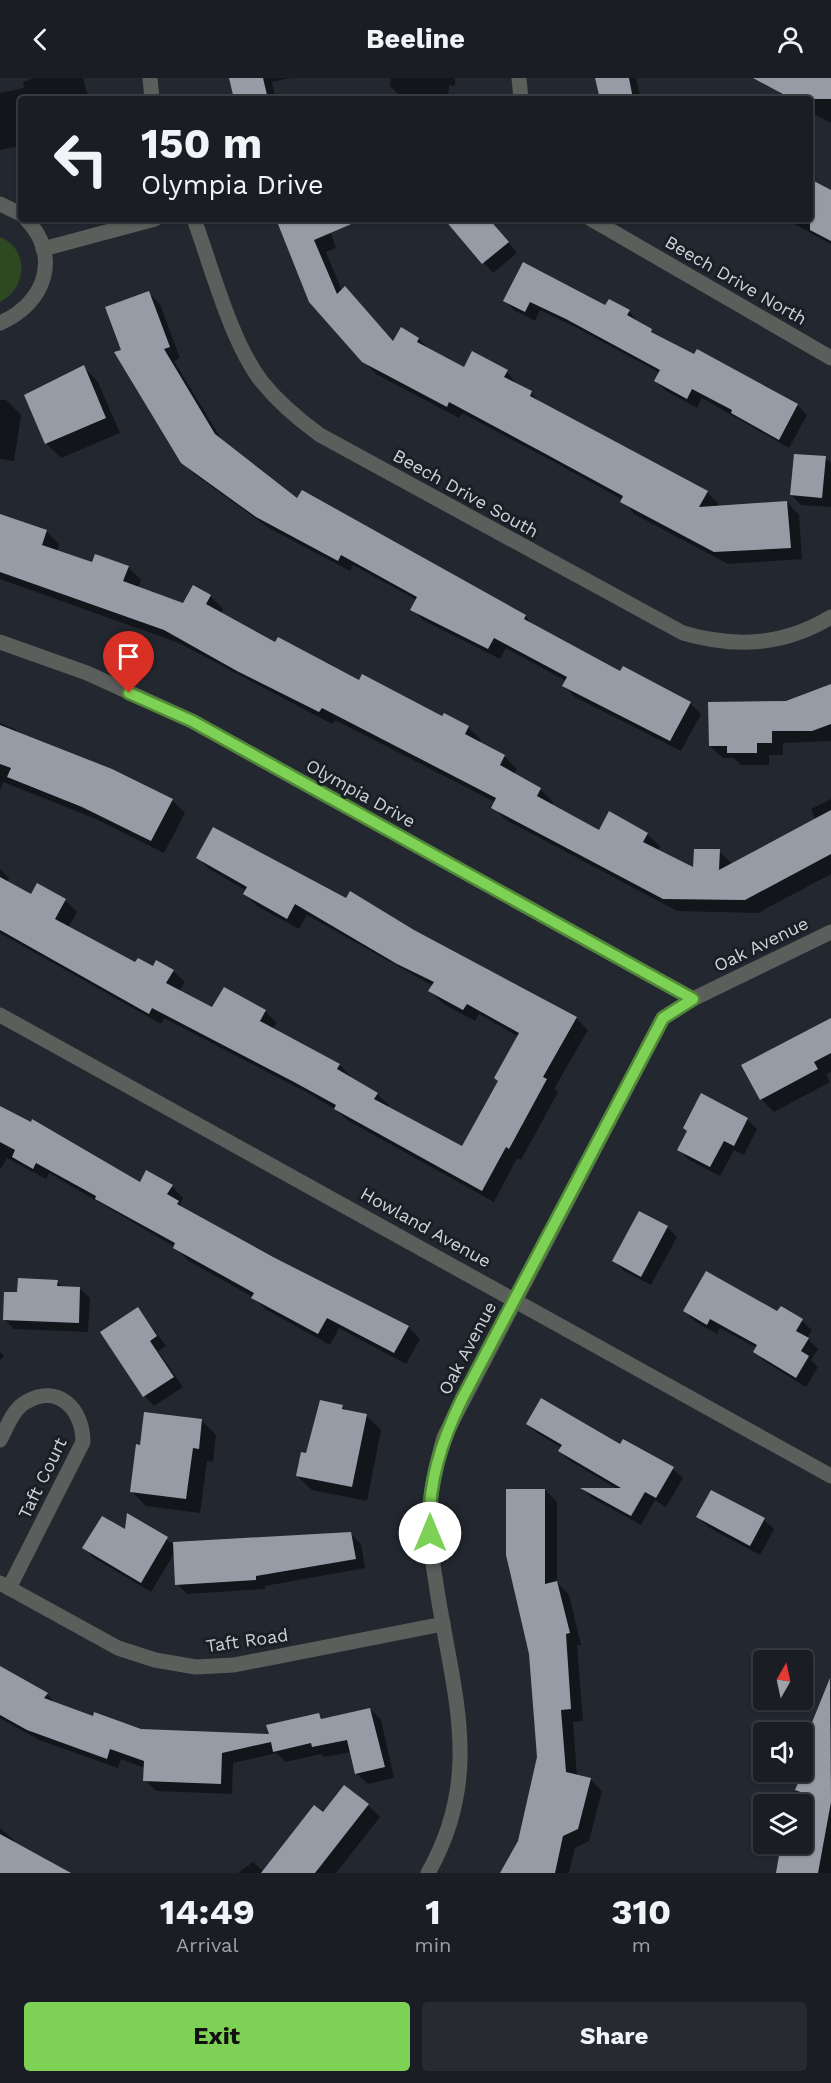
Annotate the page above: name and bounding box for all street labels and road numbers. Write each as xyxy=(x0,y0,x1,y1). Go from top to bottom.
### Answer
street label: Beech Drive North xyxy=(661,231,811,329)
street label: Beech Drive South xyxy=(390,444,542,542)
street label: Olympia Drive xyxy=(303,754,419,832)
street label: Oak Avenue xyxy=(710,912,812,976)
street label: Howland Avenue xyxy=(357,1182,495,1272)
street label: Oak Avenue xyxy=(434,1298,500,1398)
street label: Taft Court xyxy=(13,1434,71,1522)
street label: Taft Road xyxy=(204,1624,290,1656)

